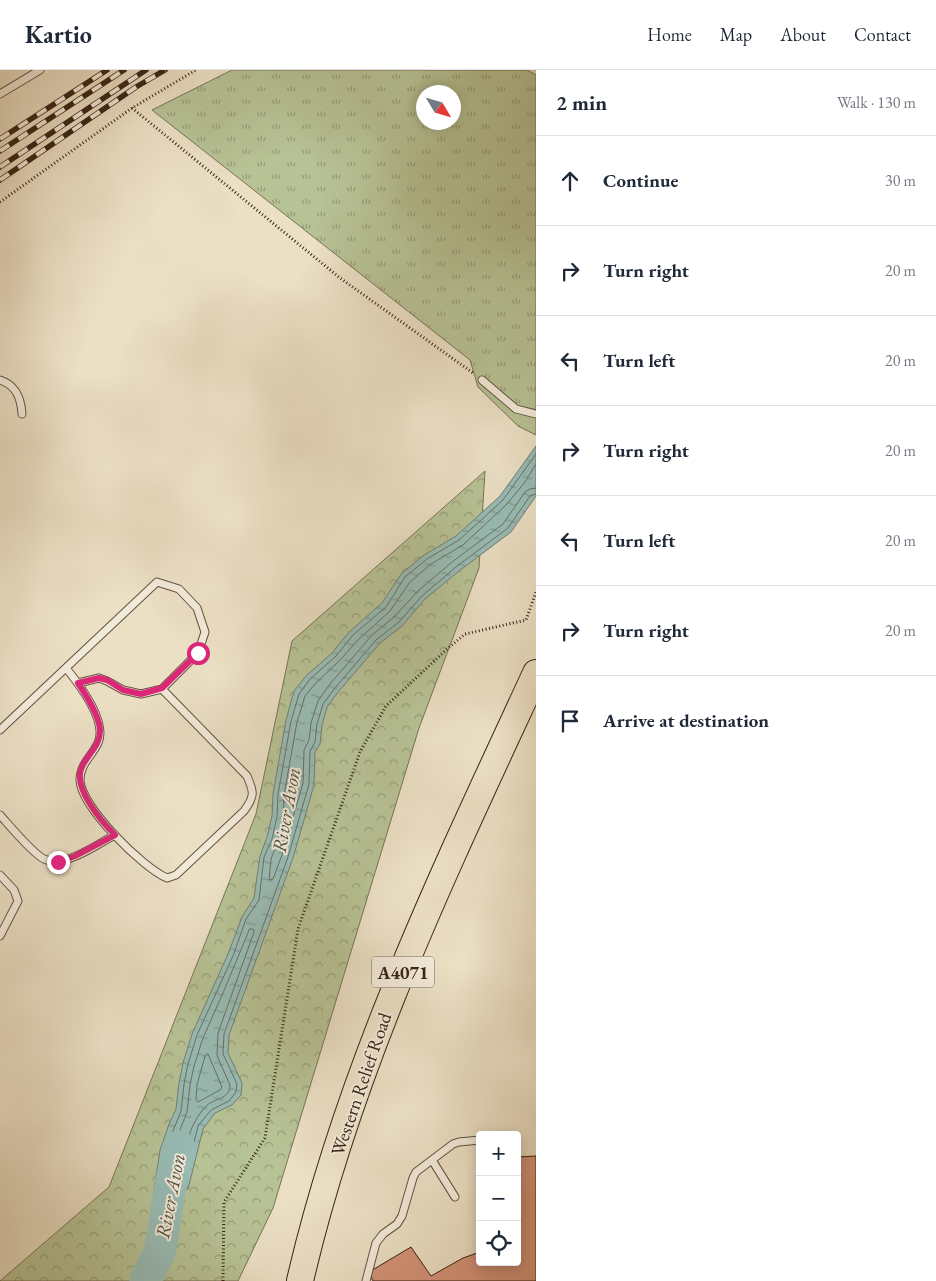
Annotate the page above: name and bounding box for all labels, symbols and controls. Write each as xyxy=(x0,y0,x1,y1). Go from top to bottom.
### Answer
text: Kartio xyxy=(25,19,92,50)
text: Home xyxy=(647,23,692,46)
text: Map xyxy=(720,23,752,46)
text: About xyxy=(780,23,826,46)
text: Contact xyxy=(854,23,911,46)
north arrow xyxy=(416,85,461,130)
text: 2 min xyxy=(556,89,607,116)
text: Walk · 130 m xyxy=(837,92,916,113)
icon: ahead xyxy=(556,167,584,195)
text: Continue xyxy=(603,168,678,193)
text: 30 m xyxy=(885,170,916,191)
icon: right xyxy=(556,257,584,285)
text: Turn right xyxy=(603,258,689,283)
text: 20 m xyxy=(885,260,916,281)
icon: left xyxy=(556,347,584,375)
text: Turn left xyxy=(603,348,675,373)
text: 20 m xyxy=(885,350,916,371)
icon: right xyxy=(556,437,584,465)
text: Turn right xyxy=(603,438,689,463)
text: 20 m xyxy=(885,440,916,461)
icon: left xyxy=(556,527,584,555)
text: Turn left xyxy=(603,528,675,553)
text: 20 m xyxy=(885,530,916,551)
icon: right xyxy=(556,617,584,645)
text: Turn right xyxy=(603,618,689,643)
text: 20 m xyxy=(885,620,916,641)
route start xyxy=(187,642,210,665)
icon: arrive xyxy=(556,707,584,735)
text: Arrive at destination xyxy=(603,708,769,733)
water label: River Avon xyxy=(266,766,306,854)
route end xyxy=(47,851,70,874)
road number: A4071 xyxy=(372,956,434,988)
street label: Western Relief Road xyxy=(325,1009,397,1159)
map controls xyxy=(476,1131,521,1266)
button: + xyxy=(476,1131,521,1176)
water label: River Avon xyxy=(149,1151,191,1241)
button: − xyxy=(476,1176,521,1221)
button: locate xyxy=(476,1221,521,1266)

